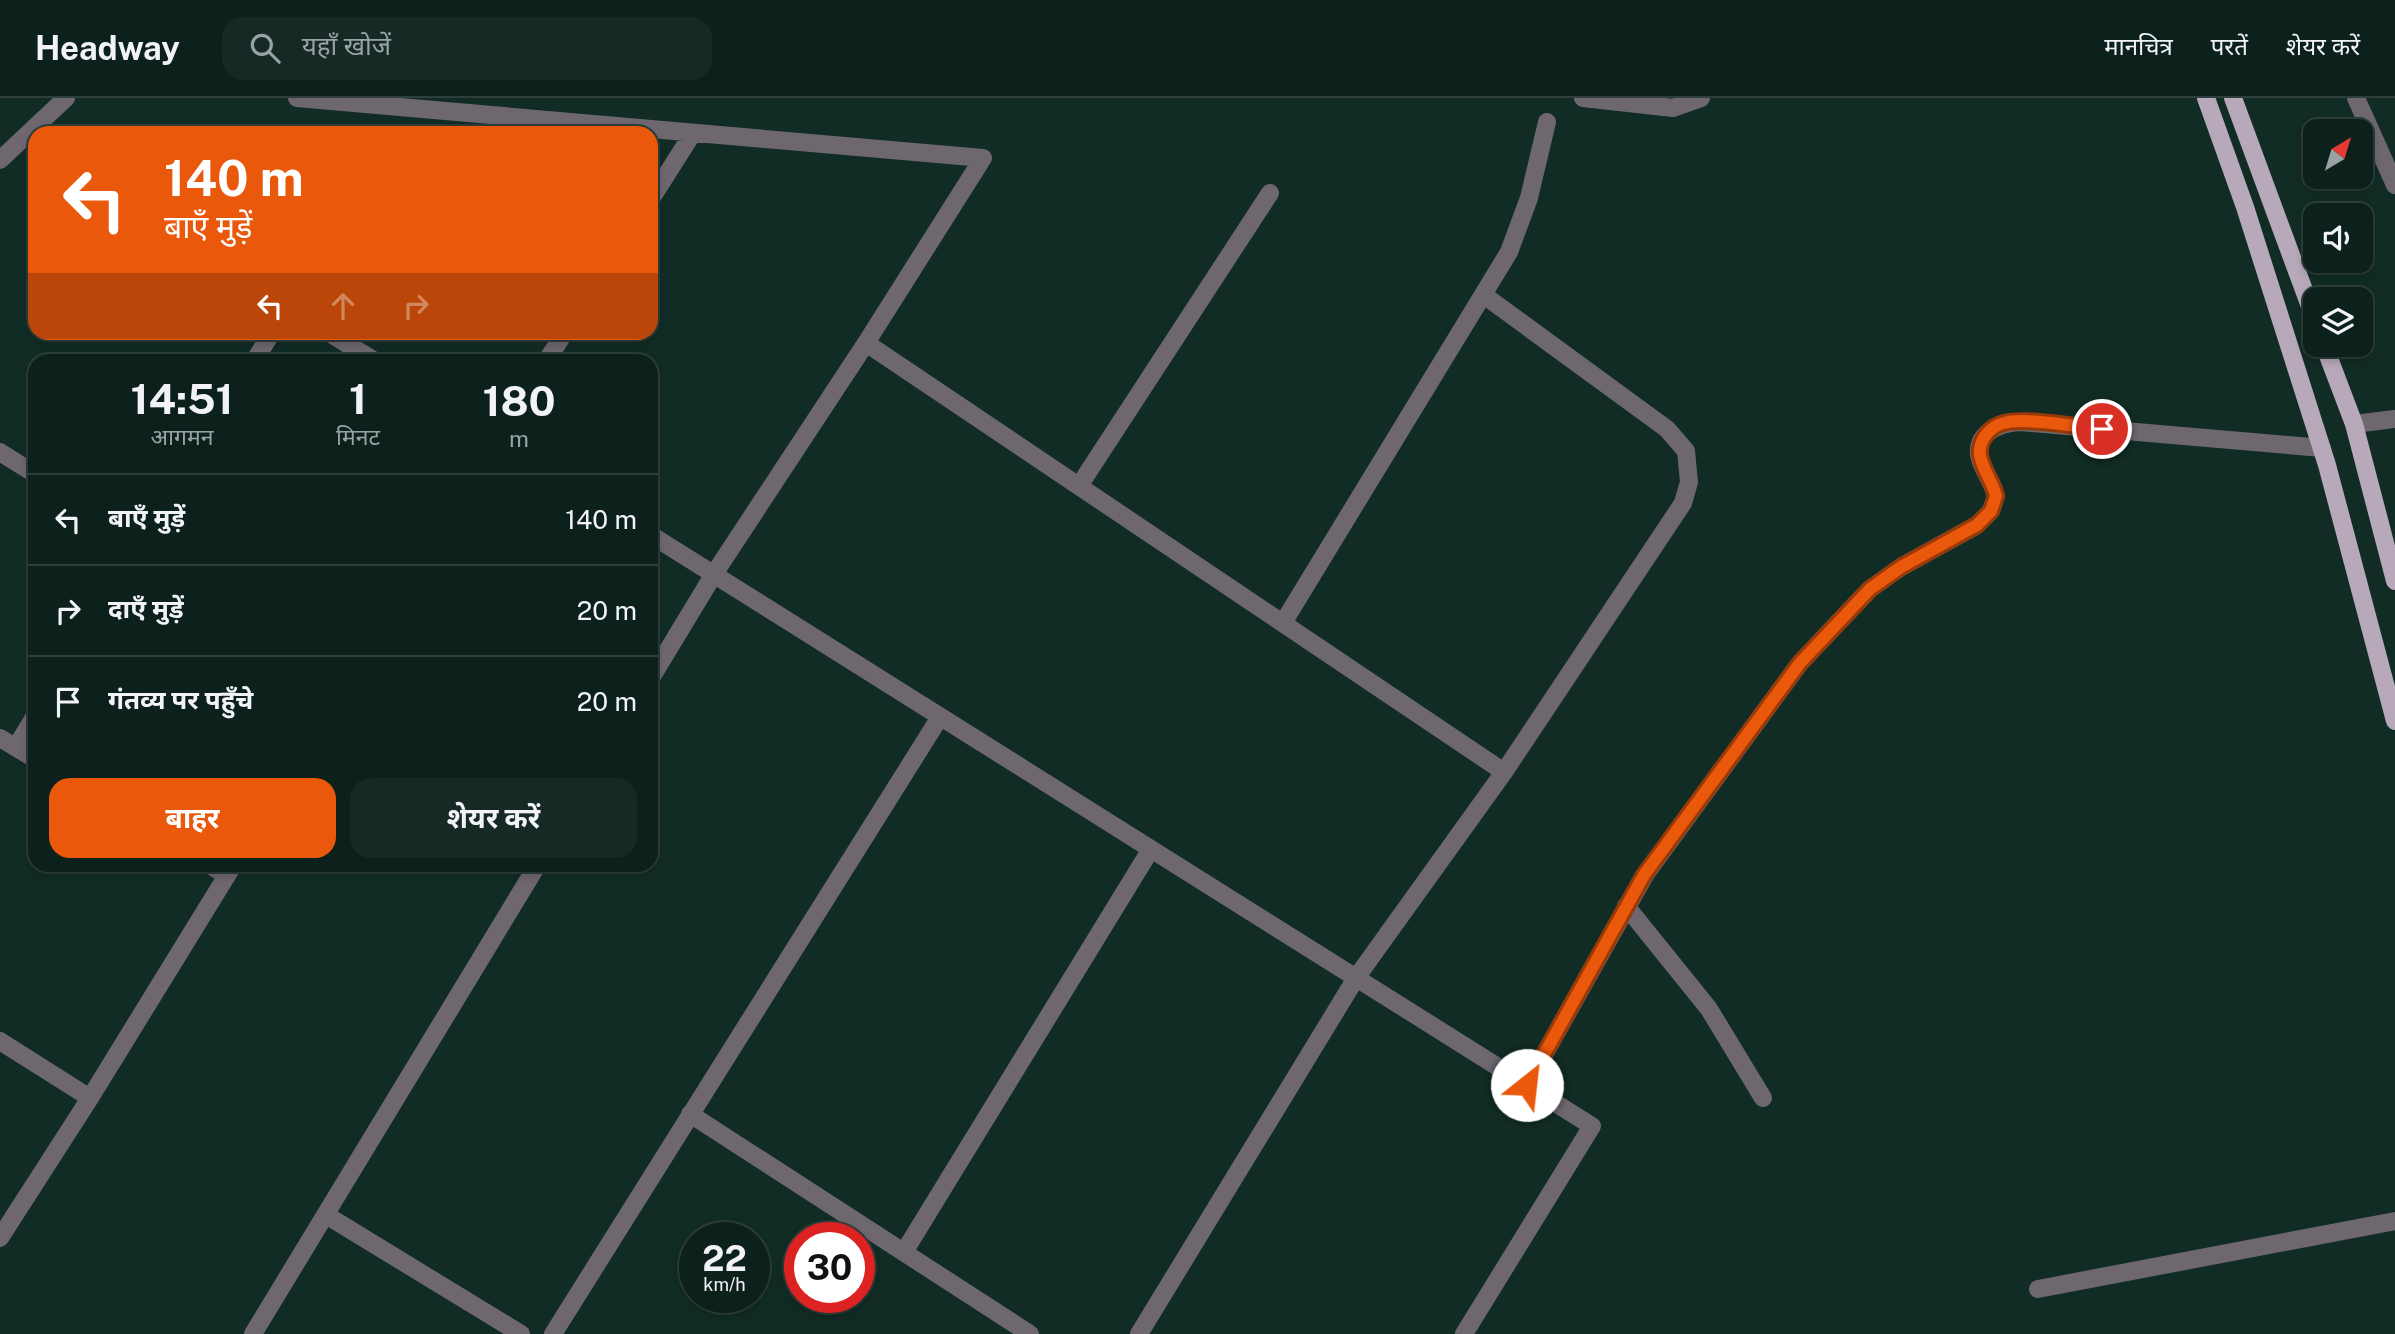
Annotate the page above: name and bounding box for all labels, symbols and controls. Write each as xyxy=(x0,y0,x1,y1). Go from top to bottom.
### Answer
search box xyxy=(222,17,712,80)
text: Headway xyxy=(35,29,180,67)
icon: search xyxy=(246,29,284,67)
text: यहाँ खोजें xyxy=(302,30,391,61)
text: मानचित्र xyxy=(2104,32,2173,60)
text: परतें xyxy=(2211,32,2248,60)
text: शेयर करें xyxy=(2286,32,2360,60)
north arrow xyxy=(2303,119,2373,189)
map controls xyxy=(2303,119,2373,357)
text: 140 m xyxy=(164,149,304,207)
icon: left xyxy=(49,154,140,245)
button: sound xyxy=(2303,203,2373,273)
text: बाएँ मुड़ें xyxy=(164,208,252,245)
icon: left xyxy=(251,287,289,325)
icon: ahead xyxy=(324,287,362,325)
icon: right xyxy=(397,287,435,325)
button: layers xyxy=(2303,287,2373,357)
text: 14:51 xyxy=(130,374,234,423)
text: 1 xyxy=(349,374,367,423)
text: 180 xyxy=(482,376,556,425)
pin xyxy=(2072,399,2132,459)
icon: arrive xyxy=(2083,410,2121,448)
text: आगमन xyxy=(151,423,213,450)
text: मिनट xyxy=(336,423,380,450)
text: m xyxy=(509,425,529,452)
icon: left xyxy=(49,501,87,539)
text: बाएँ मुड़ें xyxy=(108,502,185,533)
text: 140 m xyxy=(565,504,637,535)
icon: right xyxy=(49,592,87,630)
text: दाएँ मुड़ें xyxy=(108,593,184,624)
text: 20 m xyxy=(577,595,637,626)
icon: arrive xyxy=(49,683,87,721)
text: गंतव्य पर पहुँचे xyxy=(108,684,253,715)
text: 20 m xyxy=(577,686,637,717)
button: बाहर xyxy=(49,778,336,858)
button: शेयर करें xyxy=(350,778,637,858)
position arrow xyxy=(1490,1048,1564,1122)
speed limit sign: 30 xyxy=(784,1222,875,1313)
text: 22 xyxy=(702,1238,747,1279)
text: km/h xyxy=(703,1274,746,1295)

